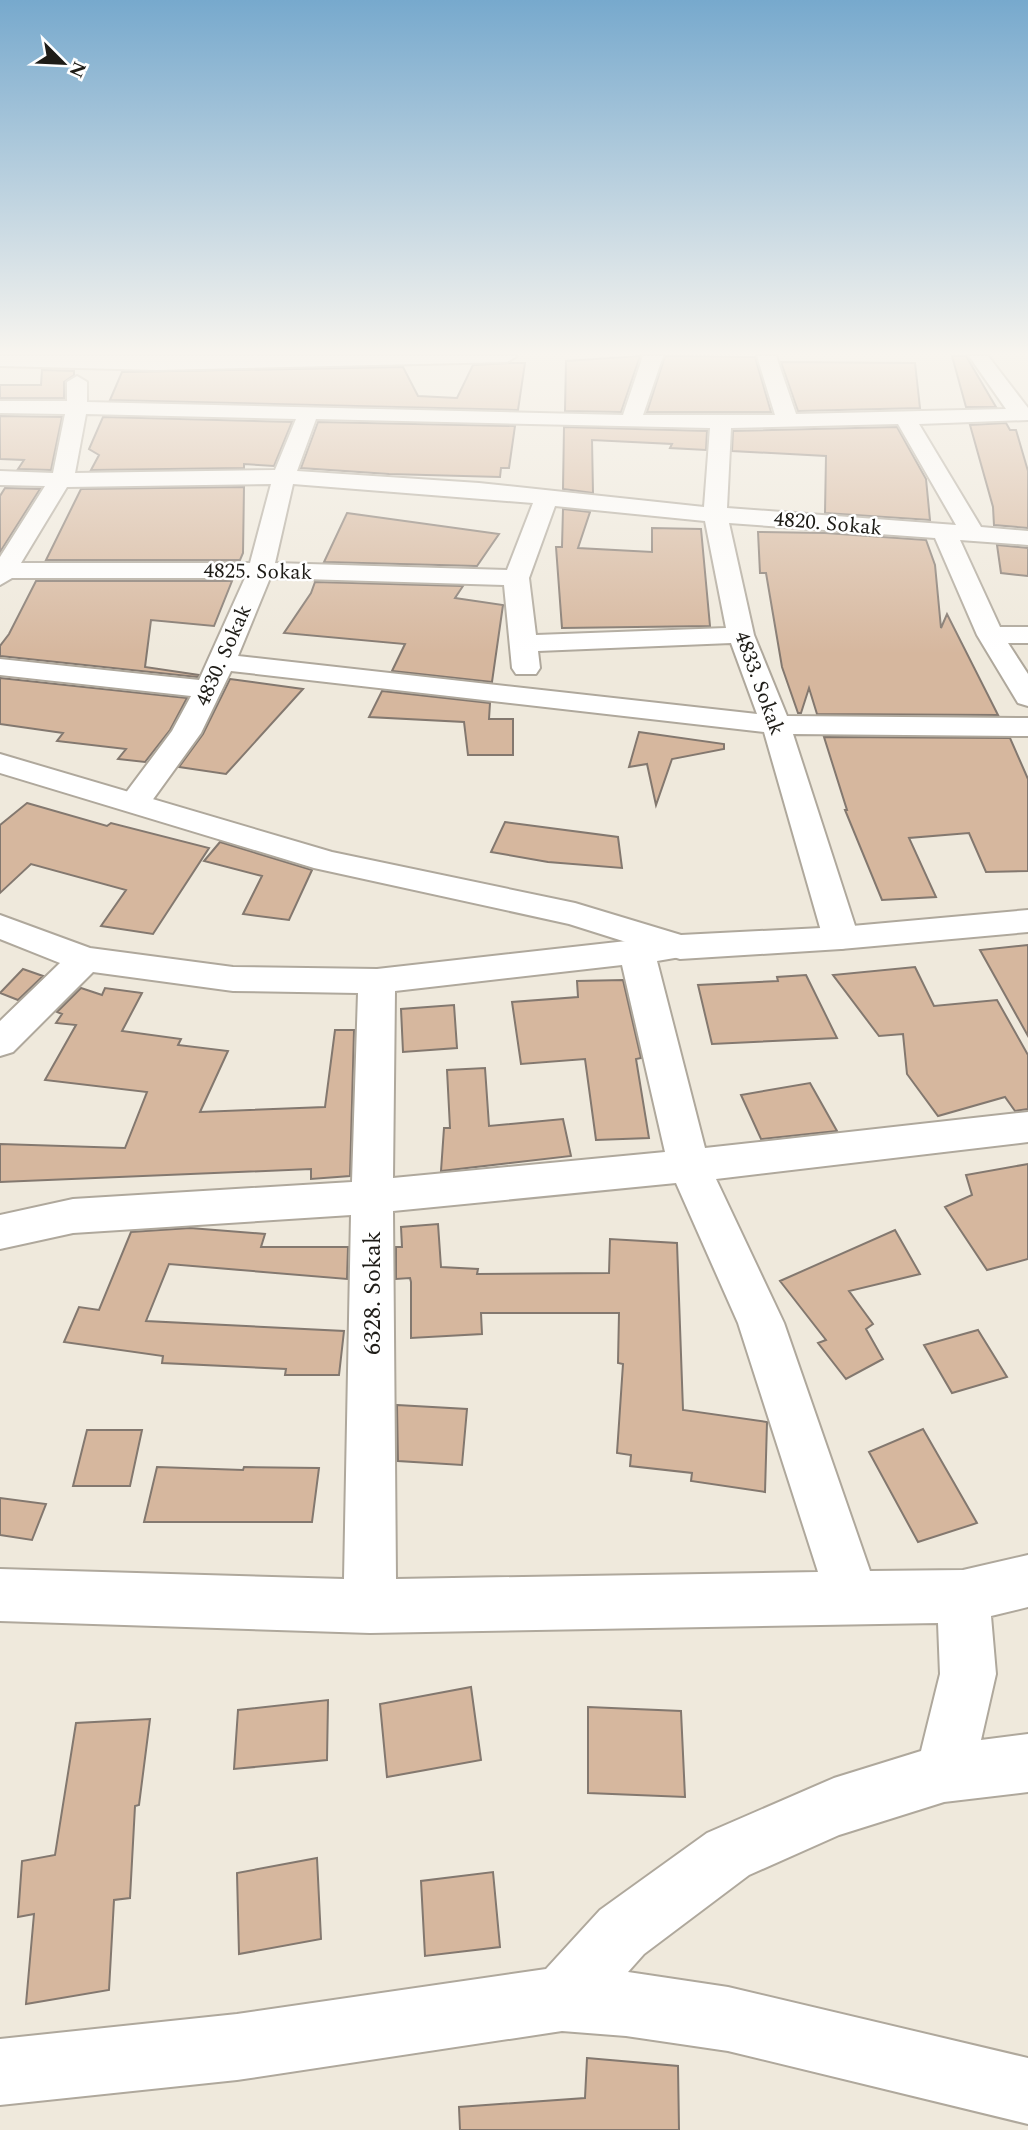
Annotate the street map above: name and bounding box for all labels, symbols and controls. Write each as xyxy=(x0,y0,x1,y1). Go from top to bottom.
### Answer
north arrow xyxy=(28,28,98,98)
text: N xyxy=(61,56,94,82)
street label: 4820. Sokak xyxy=(772,503,884,545)
street label: 4825. Sokak xyxy=(203,555,313,589)
street label: 4830. Sokak xyxy=(187,599,261,712)
street label: 4833. Sokak xyxy=(725,627,793,740)
street label: 6328. Sokak xyxy=(355,1231,391,1355)

